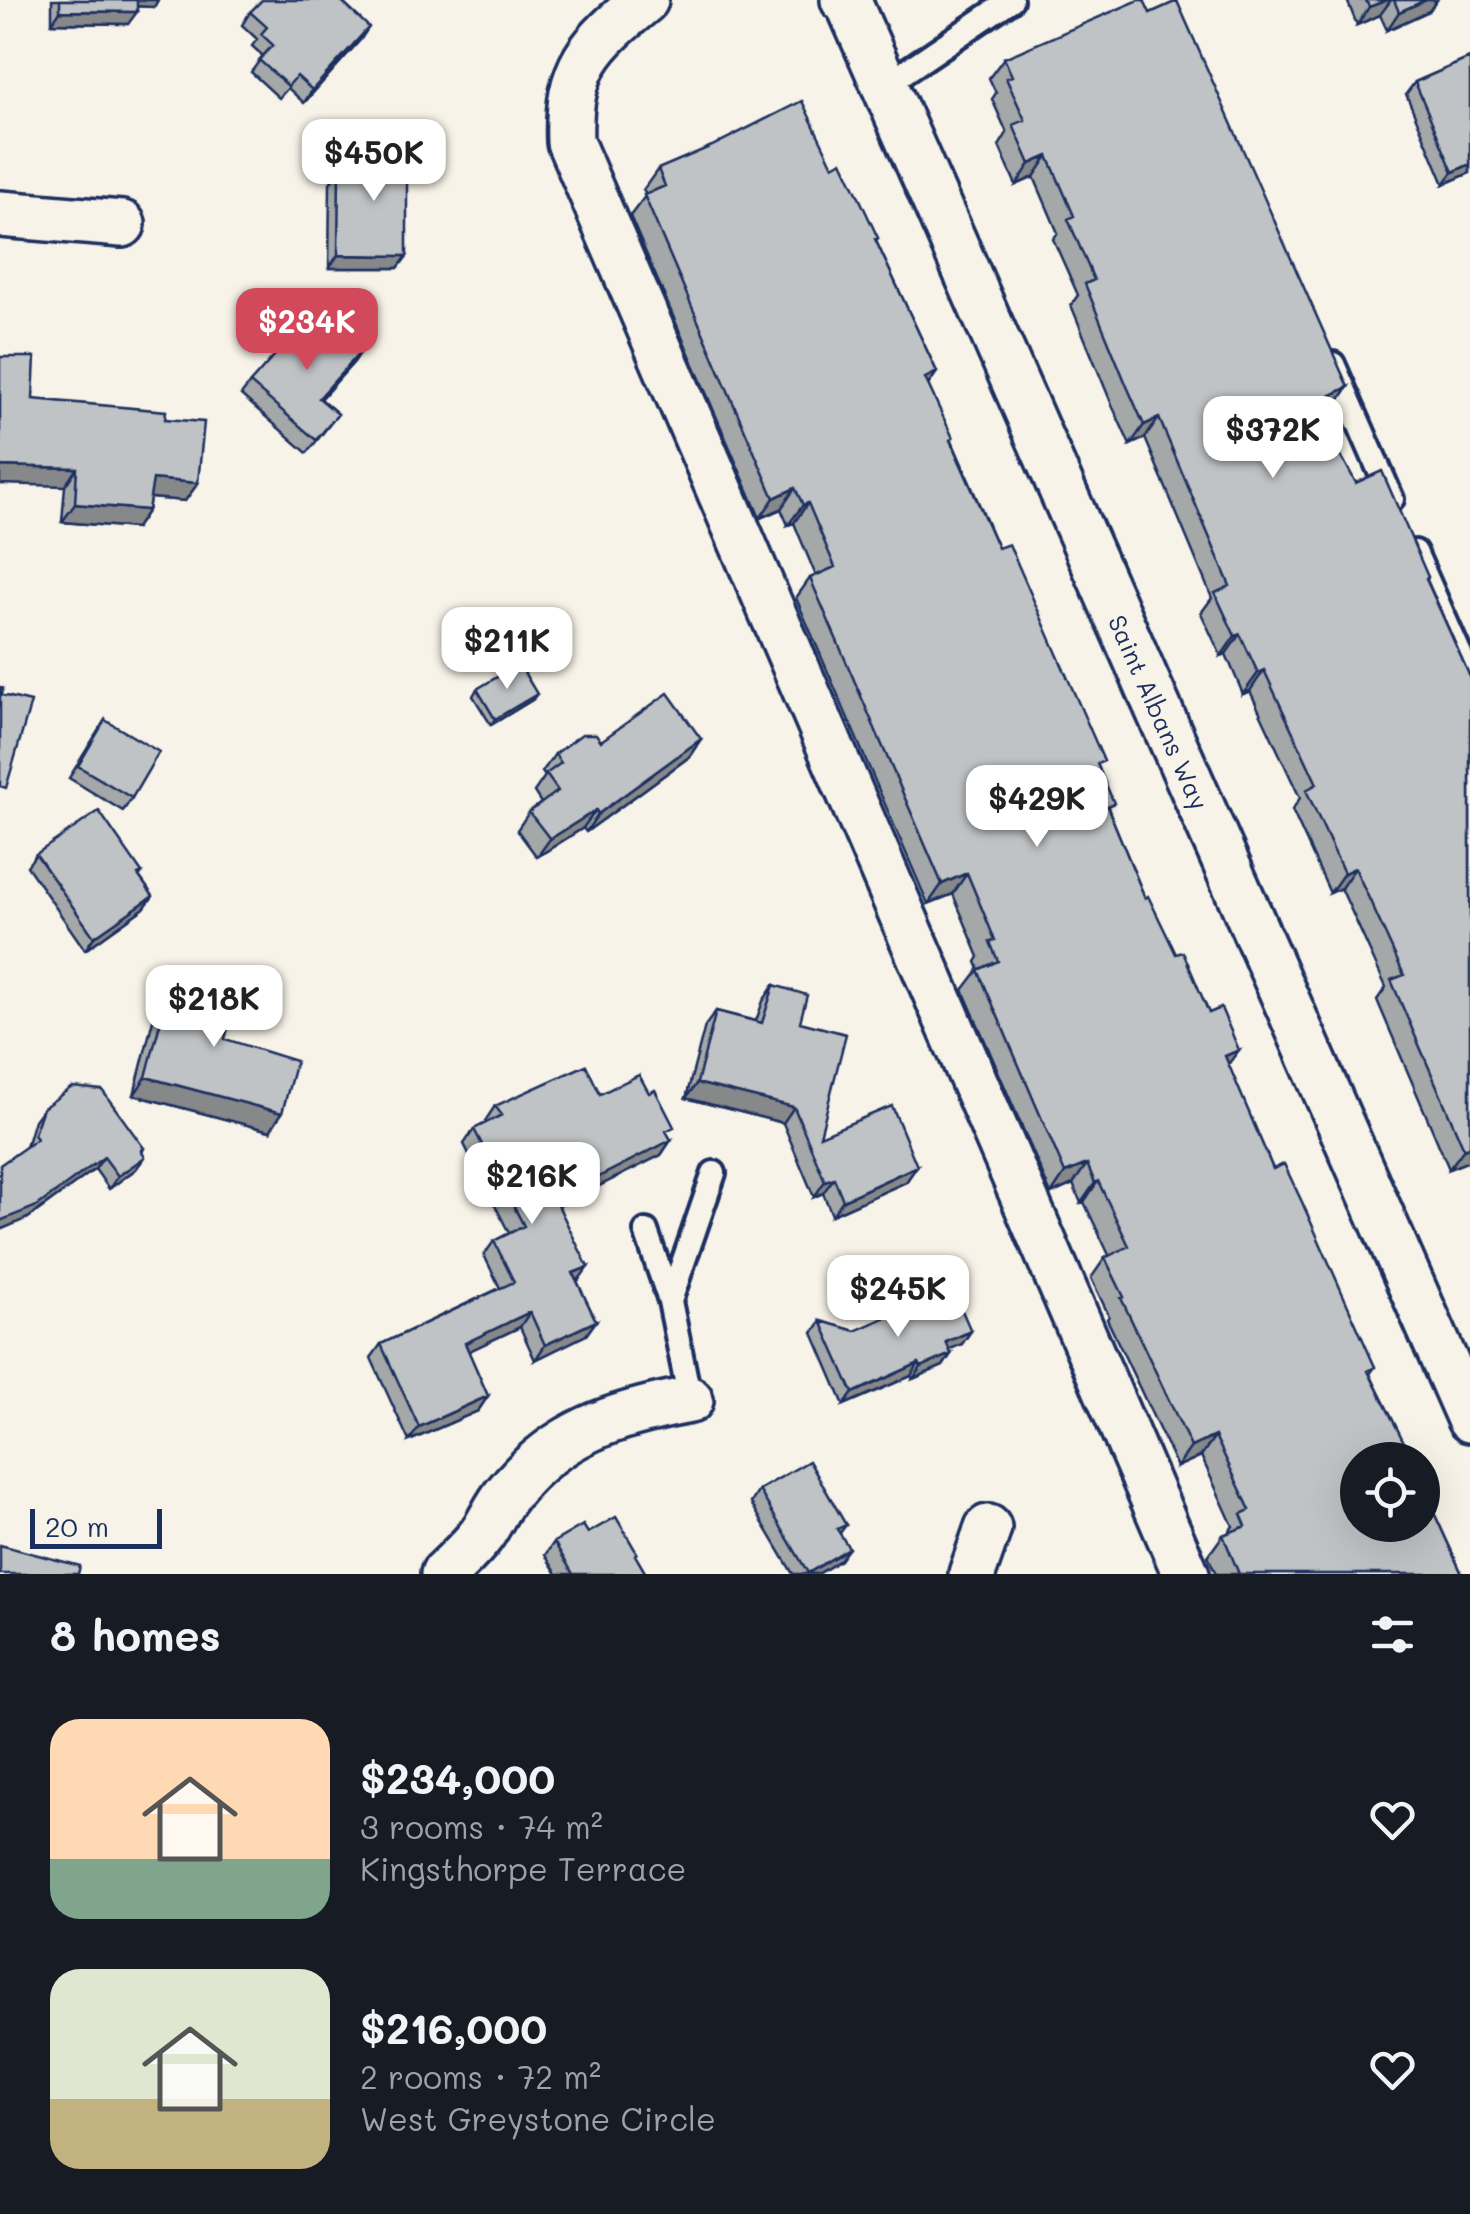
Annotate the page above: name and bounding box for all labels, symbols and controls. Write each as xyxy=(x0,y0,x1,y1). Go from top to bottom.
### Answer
pin: $450K xyxy=(304,119,444,204)
text: $450K xyxy=(324,130,424,172)
pin: $234K xyxy=(237,288,377,373)
text: $234K xyxy=(258,299,356,341)
pin: $372K xyxy=(1203,396,1343,481)
text: $372K xyxy=(1225,407,1321,449)
pin: $211K xyxy=(437,607,577,692)
street label: Saint Albans Way xyxy=(1101,610,1216,815)
text: $211K xyxy=(463,618,551,660)
pin: $429K xyxy=(967,765,1107,850)
text: $429K xyxy=(988,776,1086,818)
pin: $218K xyxy=(144,965,284,1050)
text: $218K xyxy=(168,976,260,1018)
pin: $216K xyxy=(462,1142,602,1227)
text: $216K xyxy=(486,1153,578,1195)
pin: $245K xyxy=(828,1255,968,1340)
text: $245K xyxy=(849,1266,947,1308)
map controls xyxy=(1340,1442,1440,1542)
button: locate xyxy=(1340,1442,1440,1542)
scale bar xyxy=(30,1504,162,1548)
text: 20 m xyxy=(45,1508,109,1544)
text: 8 homes xyxy=(50,1607,221,1662)
icon: filters xyxy=(1365,1607,1420,1662)
text: $234,000 xyxy=(360,1750,555,1805)
icon: home xyxy=(130,1759,250,1879)
icon: heart xyxy=(1365,1792,1420,1847)
text: 3 rooms · 74 m² xyxy=(360,1805,603,1847)
text: Kingsthorpe Terrace xyxy=(360,1847,686,1889)
text: $216,000 xyxy=(360,2000,547,2055)
icon: home xyxy=(130,2009,250,2129)
icon: heart xyxy=(1365,2042,1420,2097)
text: 2 rooms · 72 m² xyxy=(360,2055,601,2097)
text: West Greystone Circle xyxy=(360,2097,716,2139)

